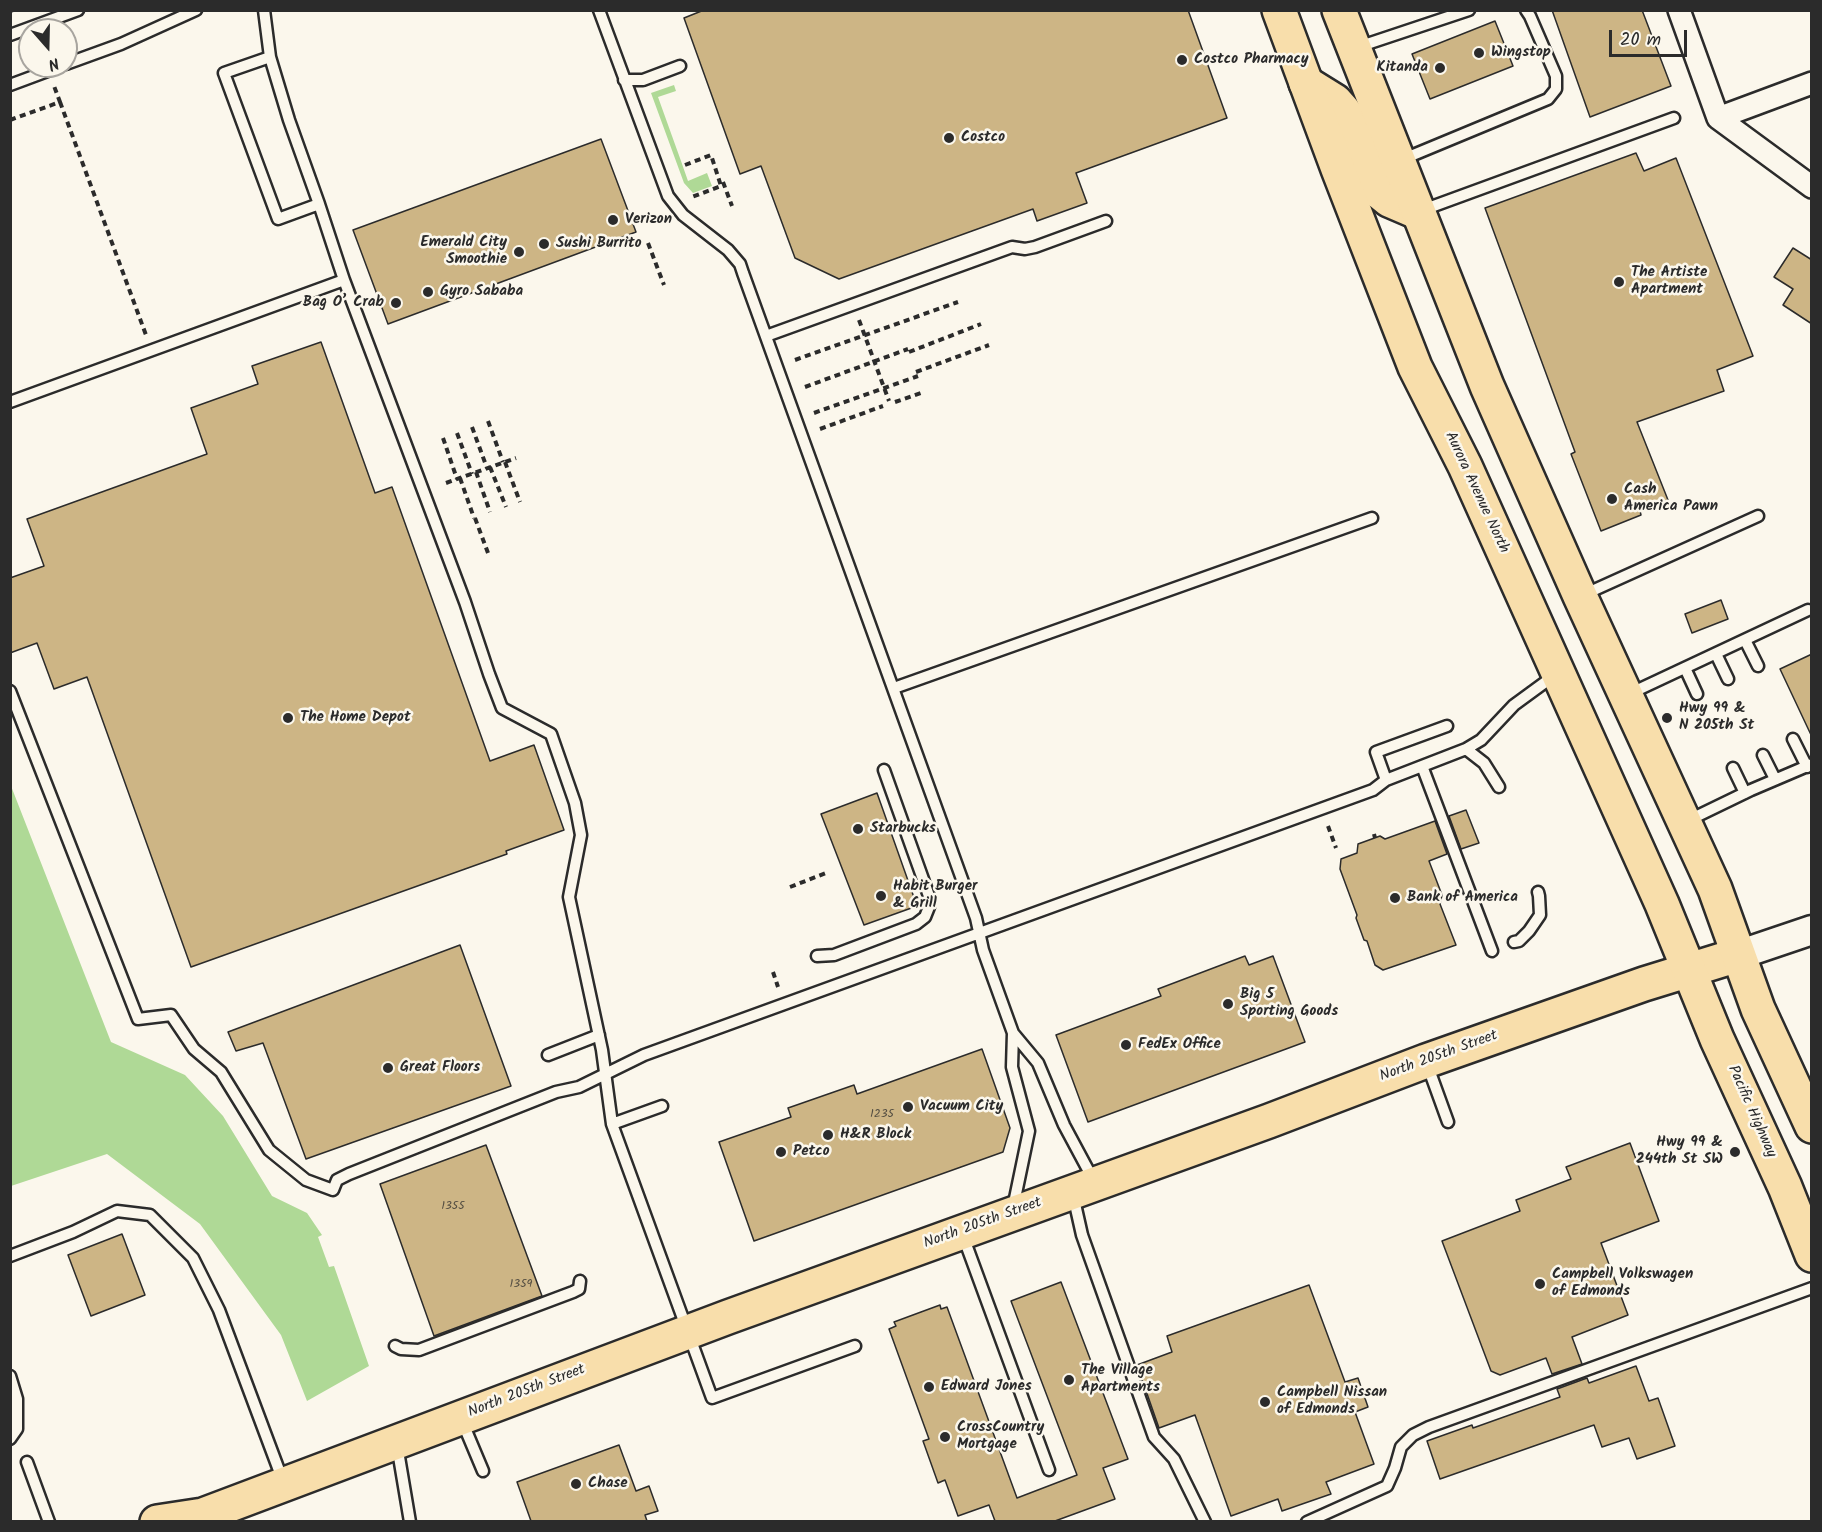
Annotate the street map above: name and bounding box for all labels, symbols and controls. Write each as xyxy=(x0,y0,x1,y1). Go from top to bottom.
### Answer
north arrow xyxy=(18,18,78,78)
scale bar xyxy=(1612,18,1690,56)
text: 20 m xyxy=(1620,26,1661,55)
place label: Wingstop xyxy=(1491,44,1551,62)
marker: Wingstop xyxy=(1472,46,1486,60)
text: N xyxy=(45,50,63,77)
place label: Costco Pharmacy xyxy=(1194,51,1309,69)
marker: Costco Pharmacy xyxy=(1175,53,1189,67)
place label: Kitanda xyxy=(1377,59,1428,77)
marker: Kitanda xyxy=(1433,61,1447,75)
place label: Costco xyxy=(961,129,1005,147)
marker: Costco xyxy=(942,131,956,145)
place label: Verizon xyxy=(625,211,672,229)
marker: Verizon xyxy=(606,213,620,227)
place label: Emerald City Smoothie xyxy=(420,234,507,269)
place label: Sushi Burrito xyxy=(556,235,642,253)
marker: Sushi Burrito xyxy=(537,237,551,251)
marker: Emerald City Smoothie xyxy=(512,245,526,259)
place label: The Artiste Apartment xyxy=(1631,264,1707,299)
marker: The Artiste Apartment xyxy=(1612,275,1626,289)
place label: Gyro Sababa xyxy=(440,283,523,301)
marker: Gyro Sababa xyxy=(421,285,435,299)
place label: Bag O’ Crab xyxy=(303,294,384,312)
marker: Bag O’ Crab xyxy=(389,296,403,310)
street label: Aurora Avenue North xyxy=(1440,429,1512,557)
place label: Cash America Pawn xyxy=(1624,481,1718,516)
marker: Cash America Pawn xyxy=(1605,492,1619,506)
place label: Hwy 99 & N 205th St xyxy=(1679,700,1754,735)
place label: The Home Depot xyxy=(300,709,411,727)
marker: The Home Depot xyxy=(281,711,295,725)
marker: Hwy 99 & N 205th St xyxy=(1660,711,1674,725)
place label: Starbucks xyxy=(870,820,936,838)
marker: Starbucks xyxy=(851,822,865,836)
place label: Habit Burger & Grill xyxy=(893,878,977,913)
marker: Habit Burger & Grill xyxy=(874,889,888,903)
place label: Bank of America xyxy=(1407,889,1518,907)
marker: Bank of America xyxy=(1388,891,1402,905)
place label: Big 5 Sporting Goods xyxy=(1240,986,1338,1021)
marker: Big 5 Sporting Goods xyxy=(1221,997,1235,1011)
street label: North 205th Street xyxy=(1378,1027,1500,1087)
place label: FedEx Office xyxy=(1138,1036,1221,1054)
marker: FedEx Office xyxy=(1119,1038,1133,1052)
place label: Great Floors xyxy=(400,1059,480,1077)
marker: Great Floors xyxy=(381,1061,395,1075)
street label: Pacific Highway xyxy=(1723,1063,1779,1161)
place label: Vacuum City xyxy=(920,1098,1003,1116)
marker: Vacuum City xyxy=(901,1100,915,1114)
house number: 1235 xyxy=(870,1108,894,1122)
place label: H&R Block xyxy=(840,1126,911,1144)
marker: H&R Block xyxy=(821,1128,835,1142)
place label: Hwy 99 & 244th St SW xyxy=(1636,1134,1723,1169)
place label: Petco xyxy=(793,1143,829,1161)
marker: Petco xyxy=(774,1145,788,1159)
marker: Hwy 99 & 244th St SW xyxy=(1728,1145,1742,1159)
street label: North 205th Street xyxy=(922,1194,1044,1254)
house number: 1355 xyxy=(441,1200,465,1214)
place label: Campbell Volkswagen of Edmonds xyxy=(1552,1266,1693,1301)
marker: Campbell Volkswagen of Edmonds xyxy=(1533,1277,1547,1291)
house number: 1359 xyxy=(510,1278,532,1292)
street label: North 205th Street xyxy=(466,1361,588,1423)
place label: The Village Apartments xyxy=(1081,1362,1160,1397)
marker: The Village Apartments xyxy=(1062,1373,1076,1387)
place label: Edward Jones xyxy=(941,1378,1032,1396)
marker: Edward Jones xyxy=(922,1380,936,1394)
place label: Campbell Nissan of Edmonds xyxy=(1277,1384,1387,1419)
marker: Campbell Nissan of Edmonds xyxy=(1258,1395,1272,1409)
place label: CrossCountry Mortgage xyxy=(957,1419,1044,1454)
marker: CrossCountry Mortgage xyxy=(938,1430,952,1444)
place label: Chase xyxy=(588,1475,628,1493)
marker: Chase xyxy=(569,1477,583,1491)

